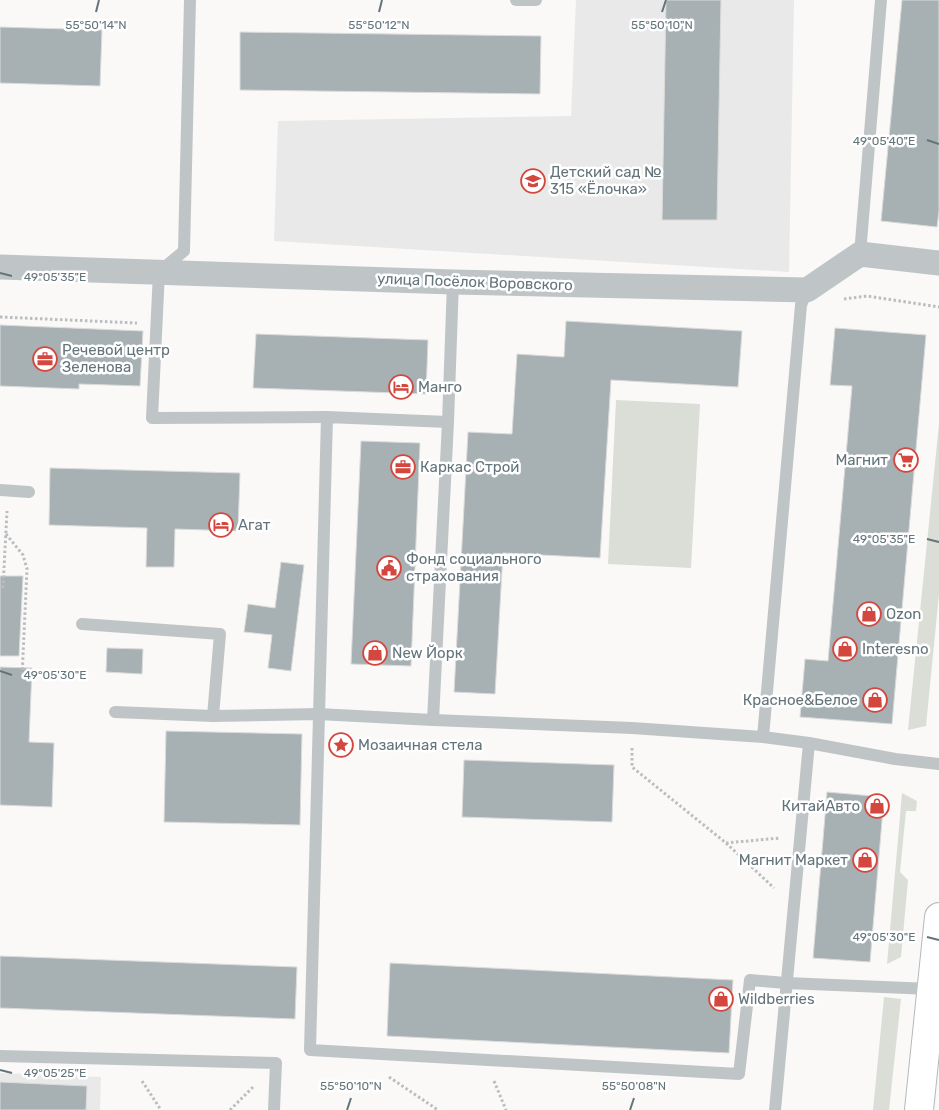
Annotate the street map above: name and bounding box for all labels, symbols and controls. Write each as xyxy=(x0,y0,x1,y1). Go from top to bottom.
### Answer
text: 55°50'14"N xyxy=(65,18,127,32)
text: 55°50'12"N xyxy=(348,18,410,32)
text: 55°50'10"N xyxy=(631,18,693,32)
text: 49°05'40"E xyxy=(853,134,915,148)
place label: Детский сад № 315 «Ёлочка» xyxy=(550,163,662,198)
school or university icon: Детский сад № 315 «Ёлочка» xyxy=(520,168,546,194)
text: 49°05'35"E xyxy=(24,270,86,284)
street label: улица Посёлок Воровского xyxy=(377,270,573,294)
place label: Речевой центр Зеленова xyxy=(62,341,170,376)
office icon: Речевой центр Зеленова xyxy=(32,346,58,372)
hotel icon: Манго xyxy=(388,374,414,400)
place label: Манго xyxy=(418,378,462,396)
supermarket icon: Магнит xyxy=(893,447,919,473)
place label: Магнит xyxy=(835,451,888,469)
office icon: Каркас Строй xyxy=(390,454,416,480)
place label: Каркас Строй xyxy=(420,458,519,476)
hotel icon: Агат xyxy=(208,512,234,538)
place label: Агат xyxy=(238,516,271,534)
text: 49°05'35"E xyxy=(853,532,915,546)
place label: Фонд социального страхования xyxy=(406,550,542,585)
public building icon: Фонд социального страхования xyxy=(376,555,402,581)
shop icon: Ozon xyxy=(856,601,882,627)
place label: Ozon xyxy=(886,605,921,623)
shop icon: Interesno xyxy=(832,636,858,662)
shop icon: New Йорк xyxy=(362,640,388,666)
place label: Interesno xyxy=(862,640,929,658)
place label: New Йорк xyxy=(392,644,463,662)
text: 49°05'30"E xyxy=(23,668,87,682)
shop icon: Красное&Белое xyxy=(862,687,888,713)
place label: Красное&Белое xyxy=(743,691,858,709)
place icon: Мозаичная стела xyxy=(328,732,354,758)
place label: Мозаичная стела xyxy=(358,736,482,754)
shop icon: КитайАвто xyxy=(864,793,890,819)
place label: КитайАвто xyxy=(781,797,860,815)
shop icon: Магнит Маркет xyxy=(852,847,878,873)
place label: Магнит Маркет xyxy=(739,851,848,869)
text: 49°05'30"E xyxy=(852,930,916,944)
shop icon: Wildberries xyxy=(708,986,734,1012)
place label: Wildberries xyxy=(738,990,815,1008)
text: 49°05'25"E xyxy=(24,1066,86,1080)
text: 55°50'10"N xyxy=(320,1079,382,1093)
text: 55°50'08"N xyxy=(602,1079,666,1093)

